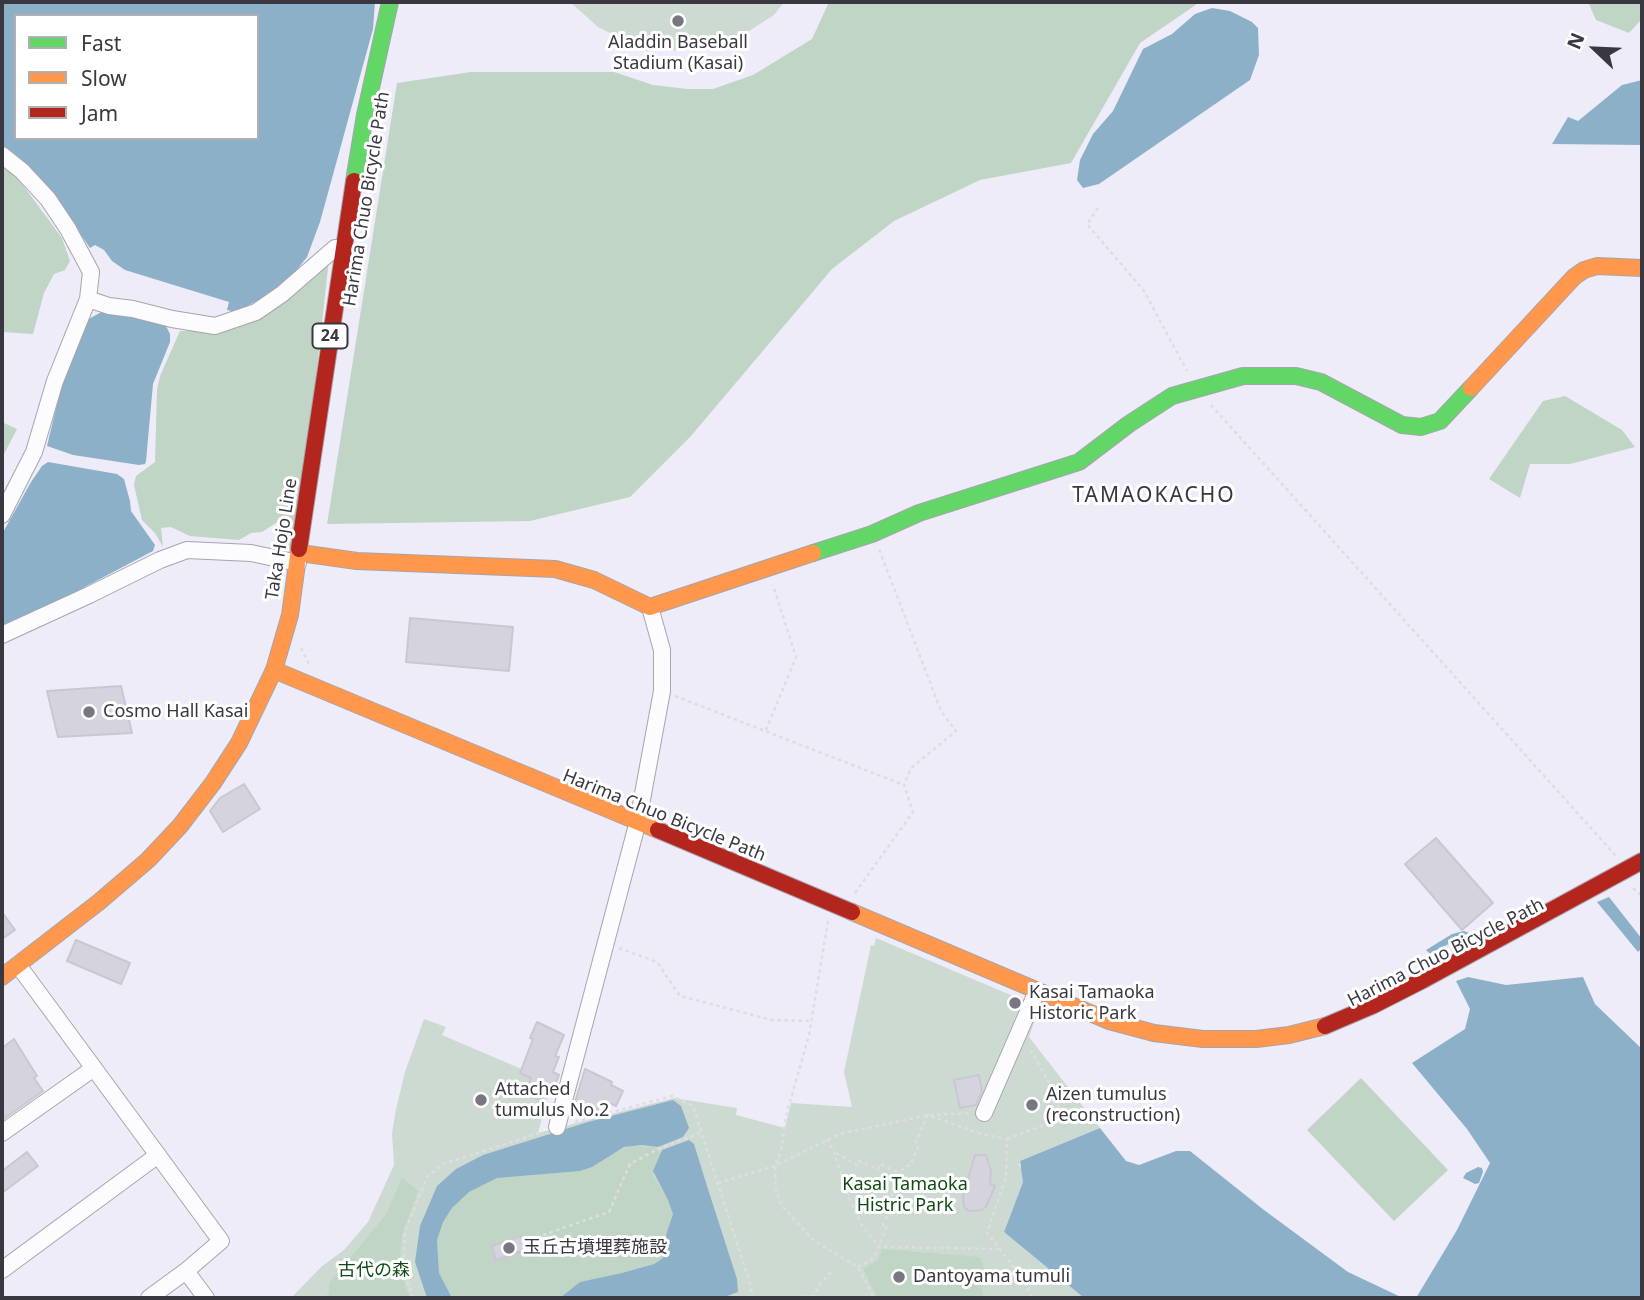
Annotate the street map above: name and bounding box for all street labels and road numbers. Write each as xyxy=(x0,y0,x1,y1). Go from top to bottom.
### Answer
street label: Harima Chuo Bicycle Path xyxy=(339,90,395,308)
road number: 24 xyxy=(312,324,348,348)
street label: Taka Hojo Line xyxy=(262,477,302,601)
street label: Harima Chuo Bicycle Path xyxy=(559,765,769,867)
street label: Harima Chuo Bicycle Path xyxy=(1344,894,1548,1012)

